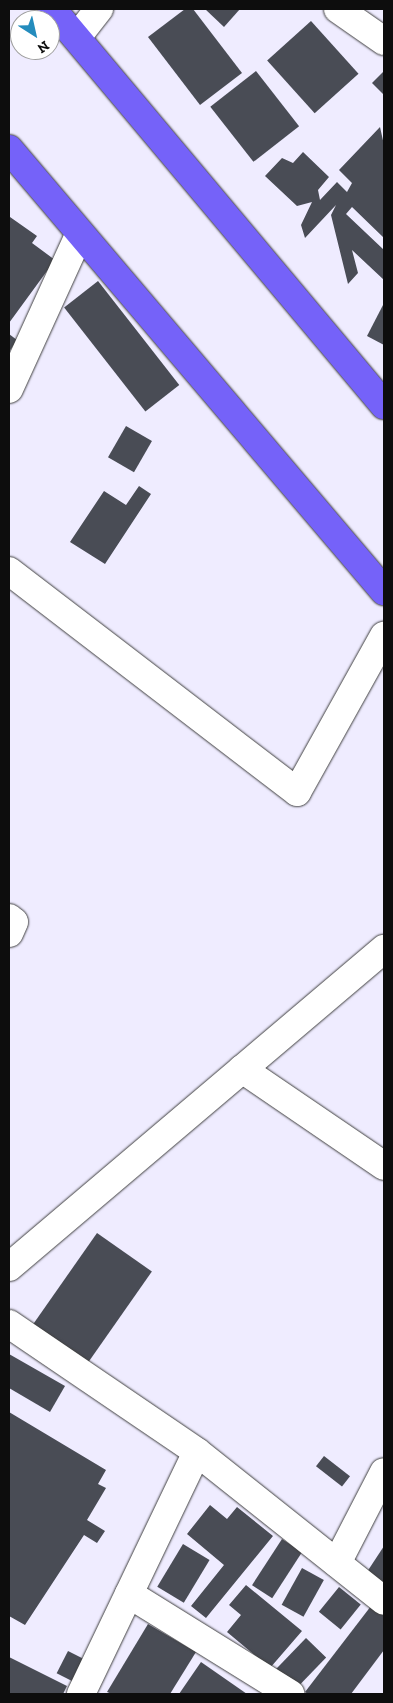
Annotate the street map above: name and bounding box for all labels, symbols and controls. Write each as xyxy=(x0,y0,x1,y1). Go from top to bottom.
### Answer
north arrow xyxy=(10,10,60,60)
text: N xyxy=(34,37,53,57)

